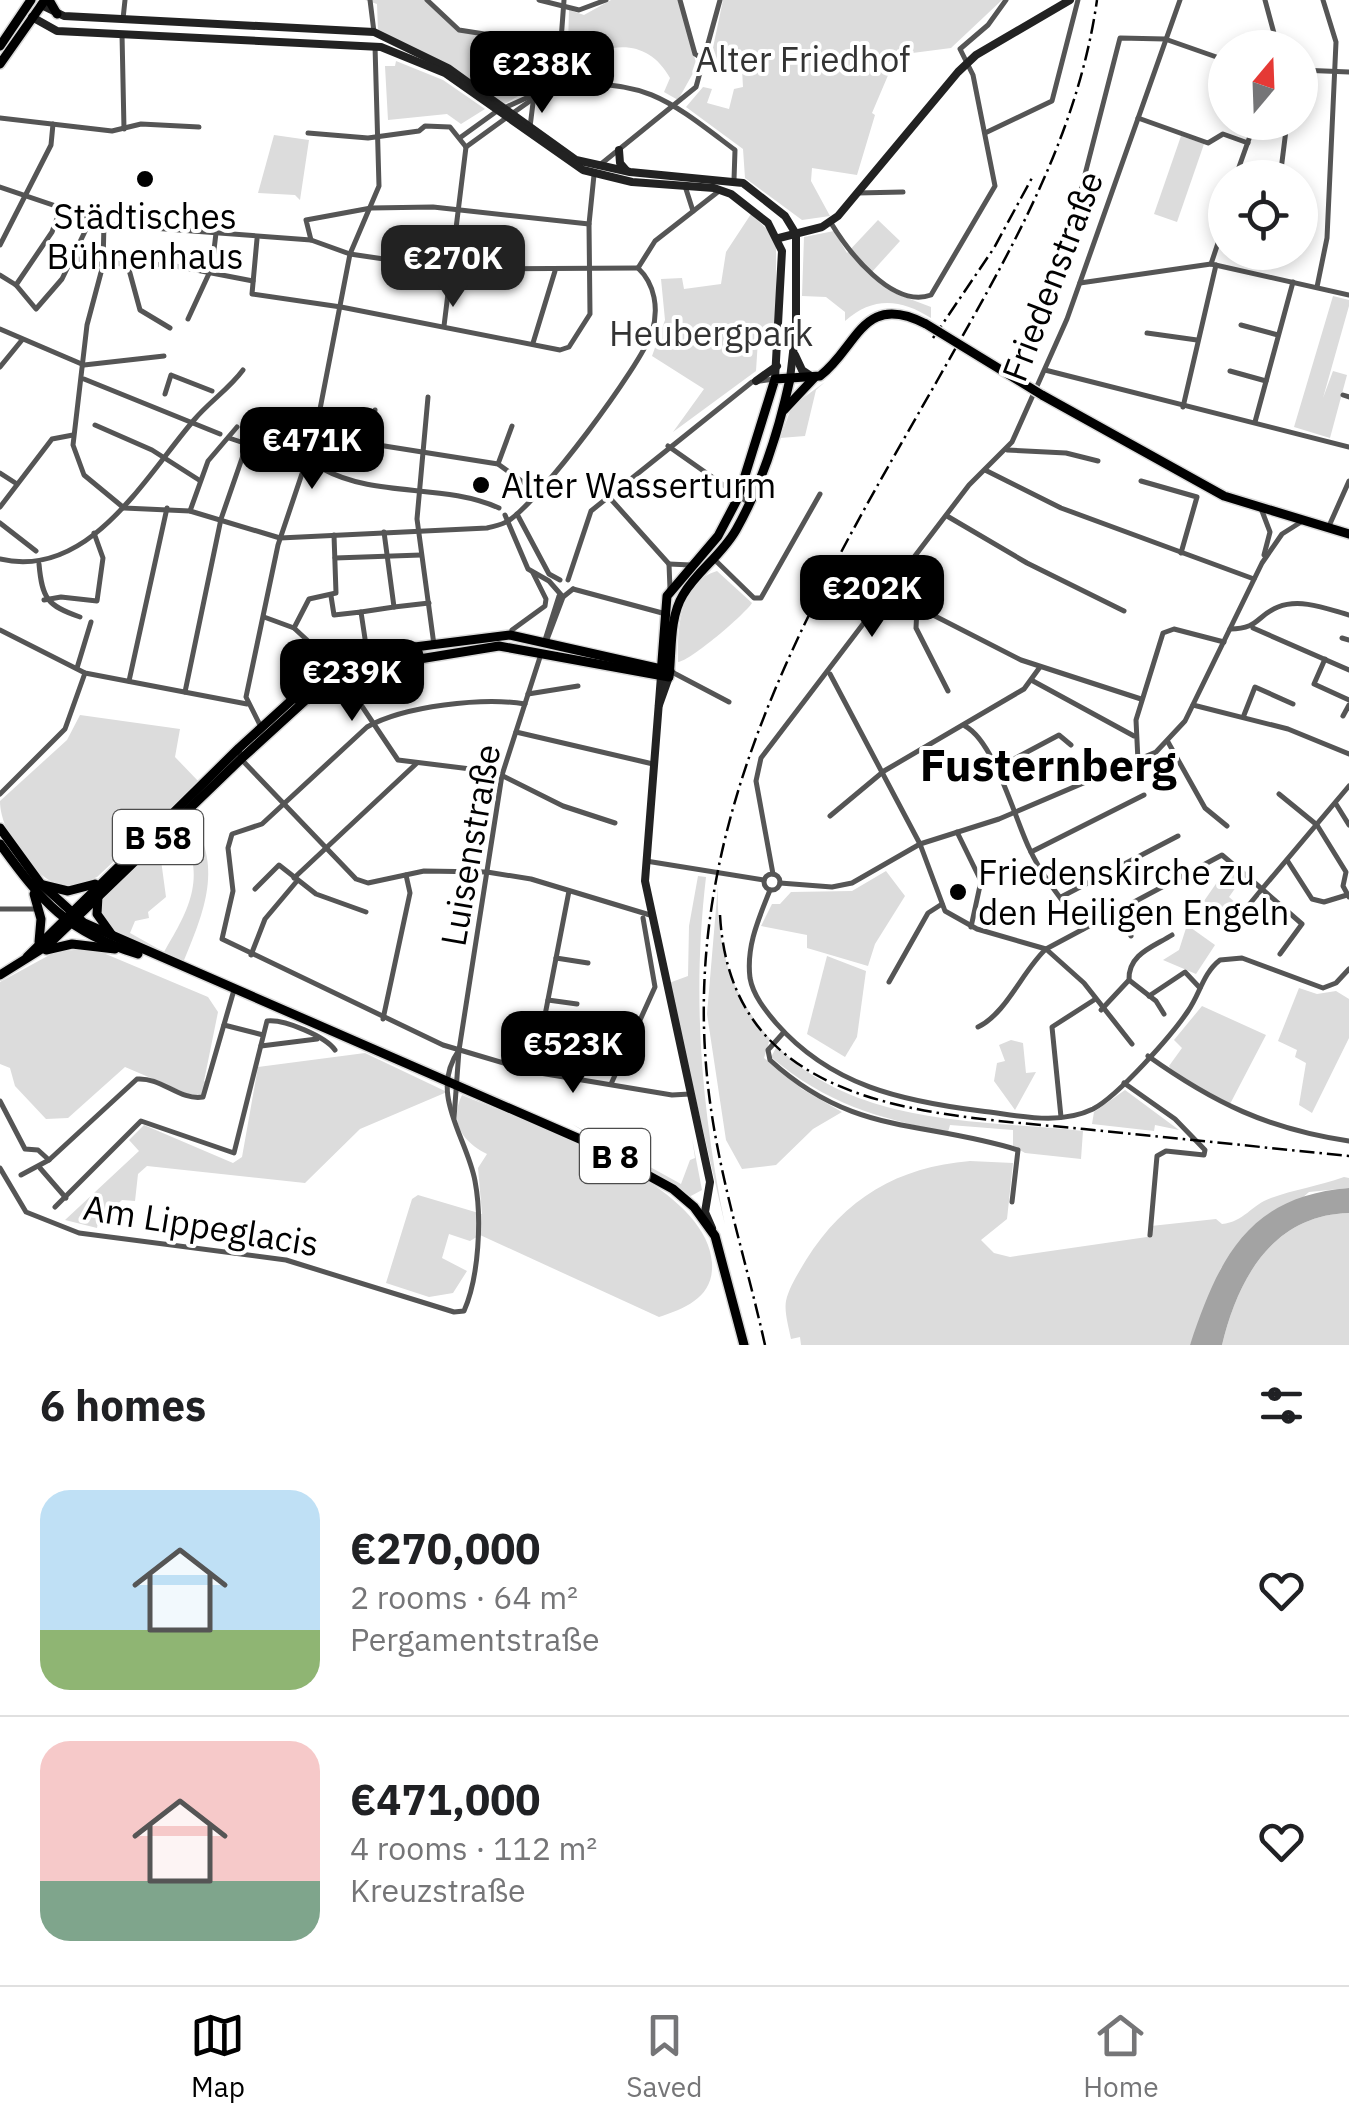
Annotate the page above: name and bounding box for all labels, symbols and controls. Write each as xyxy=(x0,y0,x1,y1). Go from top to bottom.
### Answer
north arrow xyxy=(1208,30,1318,140)
map controls xyxy=(1208,30,1318,270)
pin: €238K xyxy=(472,31,612,116)
park label: Alter Friedhof xyxy=(696,36,910,82)
text: €238K xyxy=(492,42,592,84)
button: locate xyxy=(1208,160,1318,270)
street label: Friedenstraße xyxy=(991,165,1113,387)
marker: Städtisches Bühnenhaus xyxy=(134,168,156,190)
place label: Städtisches Bühnenhaus xyxy=(46,193,244,279)
pin: €270K xyxy=(383,225,523,310)
text: €270K xyxy=(403,236,503,278)
park label: Heubergpark xyxy=(609,310,813,356)
pin: €471K xyxy=(242,407,382,492)
text: €471K xyxy=(262,418,362,460)
place label: Alter Wasserturm xyxy=(501,462,776,508)
marker: Alter Wasserturm xyxy=(470,474,492,496)
pin: €202K xyxy=(802,555,942,640)
text: €202K xyxy=(822,566,922,608)
pin: €239K xyxy=(282,639,422,724)
text: €239K xyxy=(302,650,402,692)
district label: Fusternberg xyxy=(920,735,1177,793)
street label: Luisenstraße xyxy=(430,741,510,949)
road number: B 58 xyxy=(113,810,203,864)
place label: Friedenskirche zu den Heiligen Engeln xyxy=(978,849,1289,935)
marker: Friedenskirche zu den Heiligen Engeln xyxy=(947,881,969,903)
pin: €523K xyxy=(503,1011,643,1096)
text: €523K xyxy=(523,1022,623,1064)
road number: B 8 xyxy=(580,1129,650,1183)
street label: Am Lippeglacis xyxy=(80,1184,322,1266)
text: 6 homes xyxy=(40,1378,206,1433)
icon: filters xyxy=(1254,1378,1309,1433)
text: €270,000 xyxy=(350,1521,541,1576)
icon: home xyxy=(120,1530,240,1650)
icon: heart xyxy=(1254,1563,1309,1618)
text: 2 rooms · 64 m² xyxy=(350,1576,578,1618)
text: Pergamentstraße xyxy=(350,1618,599,1660)
text: €471,000 xyxy=(350,1772,541,1827)
icon: home xyxy=(120,1781,240,1901)
icon: heart xyxy=(1254,1814,1309,1869)
text: 4 rooms · 112 m² xyxy=(350,1827,597,1869)
text: Kreuzstraße xyxy=(350,1869,526,1911)
tab: Map xyxy=(190,2008,245,2105)
tab: Saved xyxy=(626,2008,702,2105)
tab: Home xyxy=(1083,2008,1159,2105)

